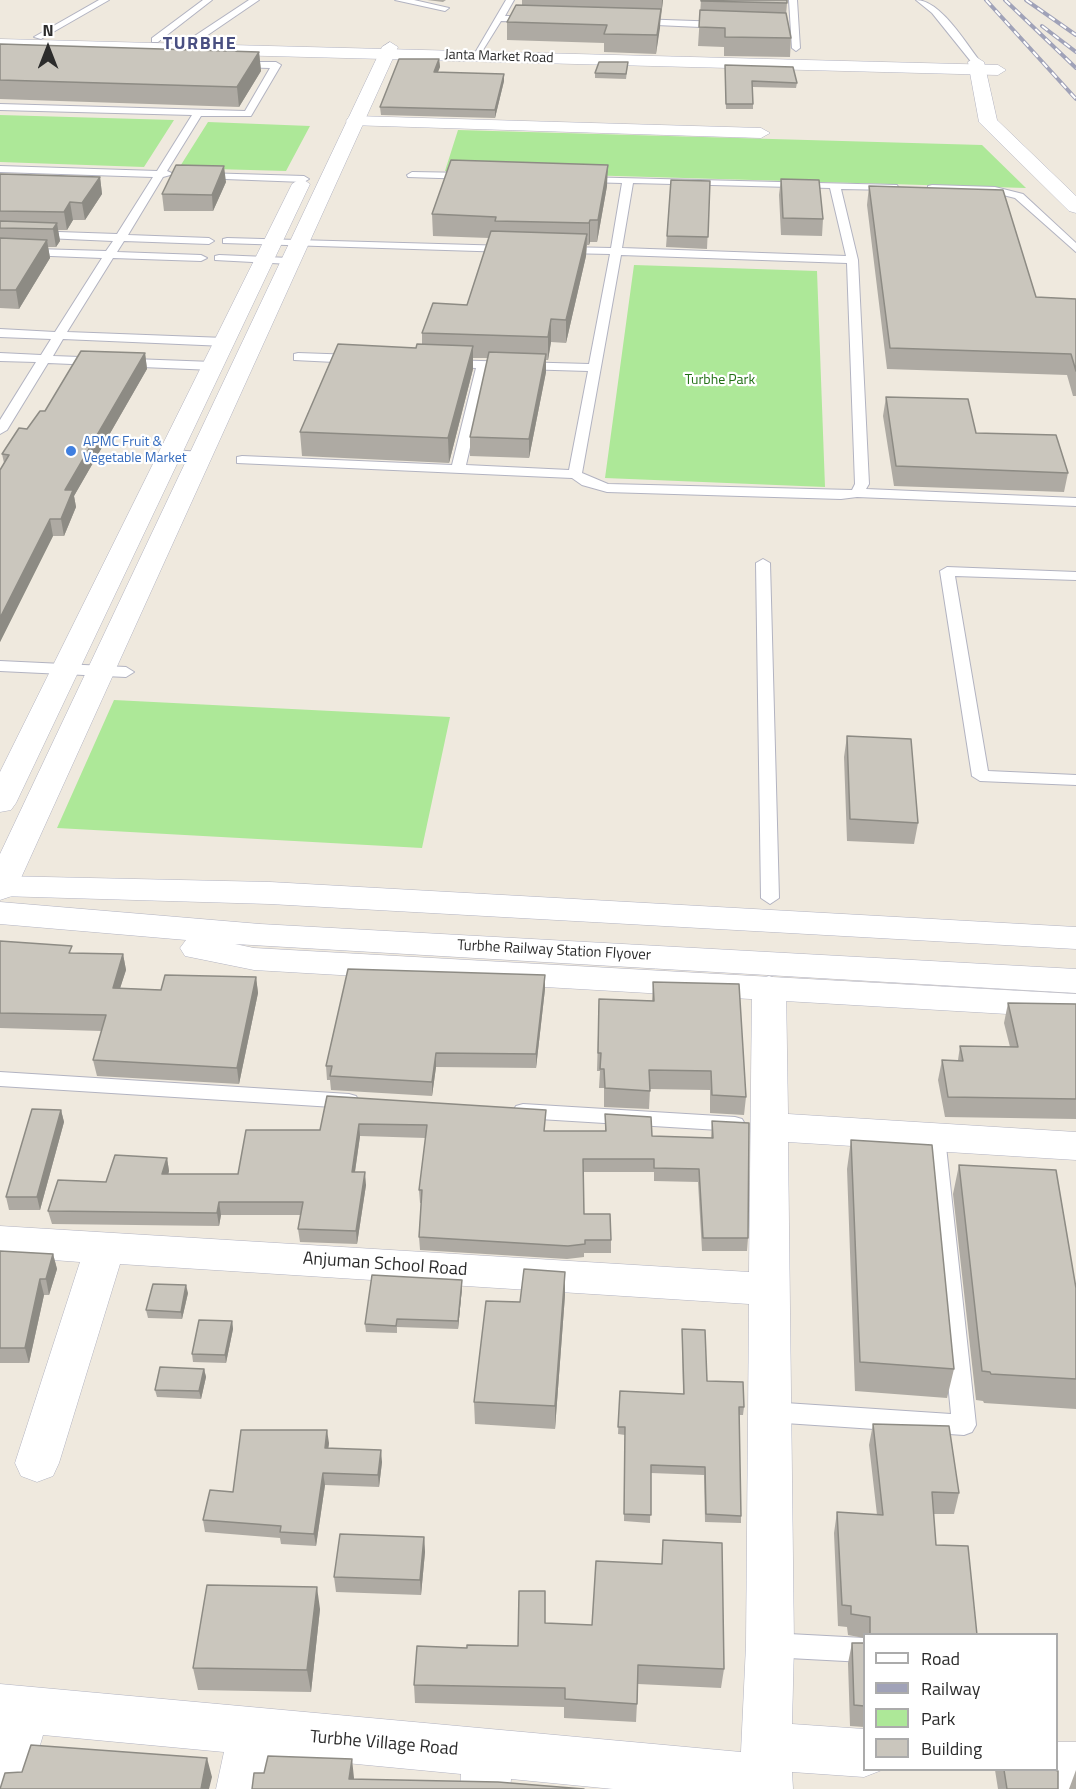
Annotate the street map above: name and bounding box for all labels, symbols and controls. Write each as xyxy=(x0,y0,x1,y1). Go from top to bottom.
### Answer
north arrow xyxy=(18,18,78,78)
text: N xyxy=(42,18,54,42)
district label: TURBHE xyxy=(163,34,237,56)
street label: Janta Market Road xyxy=(444,47,554,67)
park label: Turbhe Park xyxy=(685,373,755,389)
place label: APMC Fruit & Vegetable Market xyxy=(83,435,187,467)
marker: APMC Fruit & Vegetable Market xyxy=(64,444,78,458)
street label: Turbhe Railway Station Flyover xyxy=(457,937,651,965)
street label: Anjuman School Road xyxy=(302,1248,468,1282)
legend xyxy=(863,1633,1058,1771)
text: Road xyxy=(921,1645,960,1672)
text: Railway xyxy=(921,1675,980,1702)
text: Park xyxy=(921,1705,955,1732)
street label: Turbhe Village Road xyxy=(309,1727,459,1761)
text: Building xyxy=(921,1735,982,1762)

